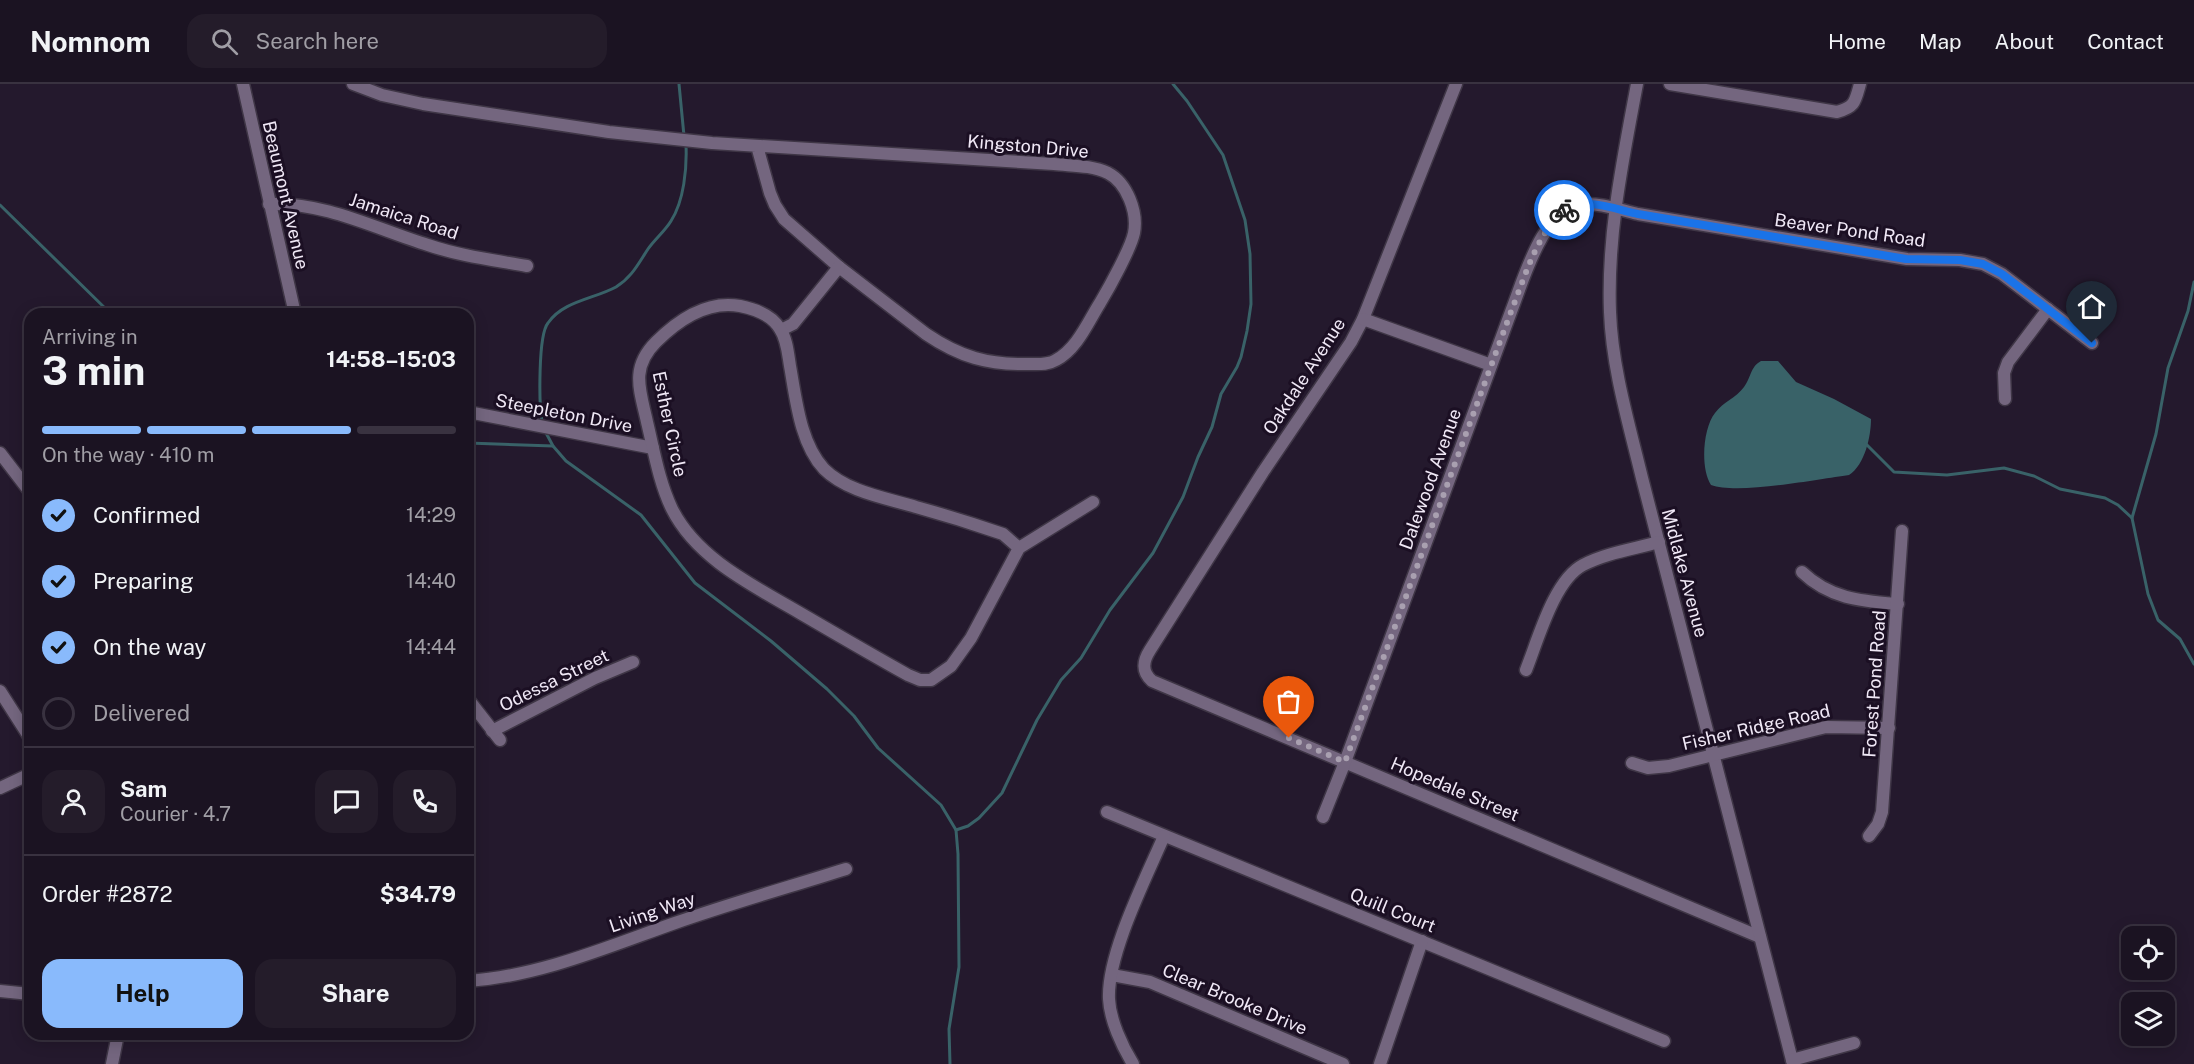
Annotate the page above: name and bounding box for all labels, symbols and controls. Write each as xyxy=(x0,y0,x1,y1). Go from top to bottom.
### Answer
search box xyxy=(187,14,607,68)
text: Nomnom xyxy=(30,25,151,58)
icon: search xyxy=(208,25,241,58)
text: Search here xyxy=(256,28,379,54)
text: Home xyxy=(1828,29,1886,54)
text: Map xyxy=(1919,29,1962,54)
text: About xyxy=(1995,29,2054,54)
text: Contact xyxy=(2087,29,2164,54)
street label: Beaumont Avenue xyxy=(259,119,313,271)
street label: Kingston Drive xyxy=(966,130,1090,162)
courier xyxy=(1534,180,1594,240)
street label: Jamaica Road xyxy=(347,188,461,244)
icon: bike xyxy=(1548,194,1581,227)
street label: Beaver Pond Road xyxy=(1773,209,1927,251)
pin xyxy=(2066,281,2117,343)
icon: home xyxy=(2075,290,2108,323)
street label: Oakdale Avenue xyxy=(1259,314,1349,438)
text: Arriving in xyxy=(42,325,137,349)
text: 14:58–15:03 xyxy=(326,346,456,372)
text: 3 min xyxy=(42,348,145,394)
street label: Esther Circle xyxy=(649,369,691,479)
street label: Steepleton Drive xyxy=(494,389,634,437)
street label: Dalewood Avenue xyxy=(1395,406,1465,552)
text: On the way · 410 m xyxy=(42,443,214,467)
icon: check xyxy=(42,499,75,532)
text: Confirmed xyxy=(93,502,200,528)
text: 14:29 xyxy=(406,503,456,527)
street label: Midlake Avenue xyxy=(1658,506,1712,640)
icon: check xyxy=(42,565,75,598)
text: Preparing xyxy=(93,568,194,594)
text: 14:40 xyxy=(406,569,456,593)
street label: Forest Pond Road xyxy=(1858,610,1890,758)
icon: check xyxy=(42,631,75,664)
text: On the way xyxy=(93,634,206,660)
text: 14:44 xyxy=(406,635,456,659)
street label: Odessa Street xyxy=(496,644,612,716)
pin xyxy=(1263,676,1314,738)
icon: bag xyxy=(1272,685,1305,718)
text: Delivered xyxy=(93,700,190,726)
street label: Fisher Ridge Road xyxy=(1680,700,1832,754)
street label: Hopedale Street xyxy=(1388,752,1522,826)
button: person xyxy=(42,770,105,833)
button: chat xyxy=(315,770,378,833)
button: phone xyxy=(393,770,456,833)
text: Sam xyxy=(120,776,167,802)
text: Courier · 4.7 xyxy=(120,802,231,826)
text: Order #2872 xyxy=(42,881,173,907)
text: $34.79 xyxy=(380,881,456,907)
street label: Quill Court xyxy=(1347,883,1439,937)
street label: Living Way xyxy=(606,887,698,937)
map controls xyxy=(2121,926,2175,1046)
button: locate xyxy=(2121,926,2175,980)
button: Help xyxy=(42,959,243,1028)
button: Share xyxy=(255,959,456,1028)
street label: Clear Brooke Drive xyxy=(1159,959,1311,1039)
button: layers xyxy=(2121,992,2175,1046)

